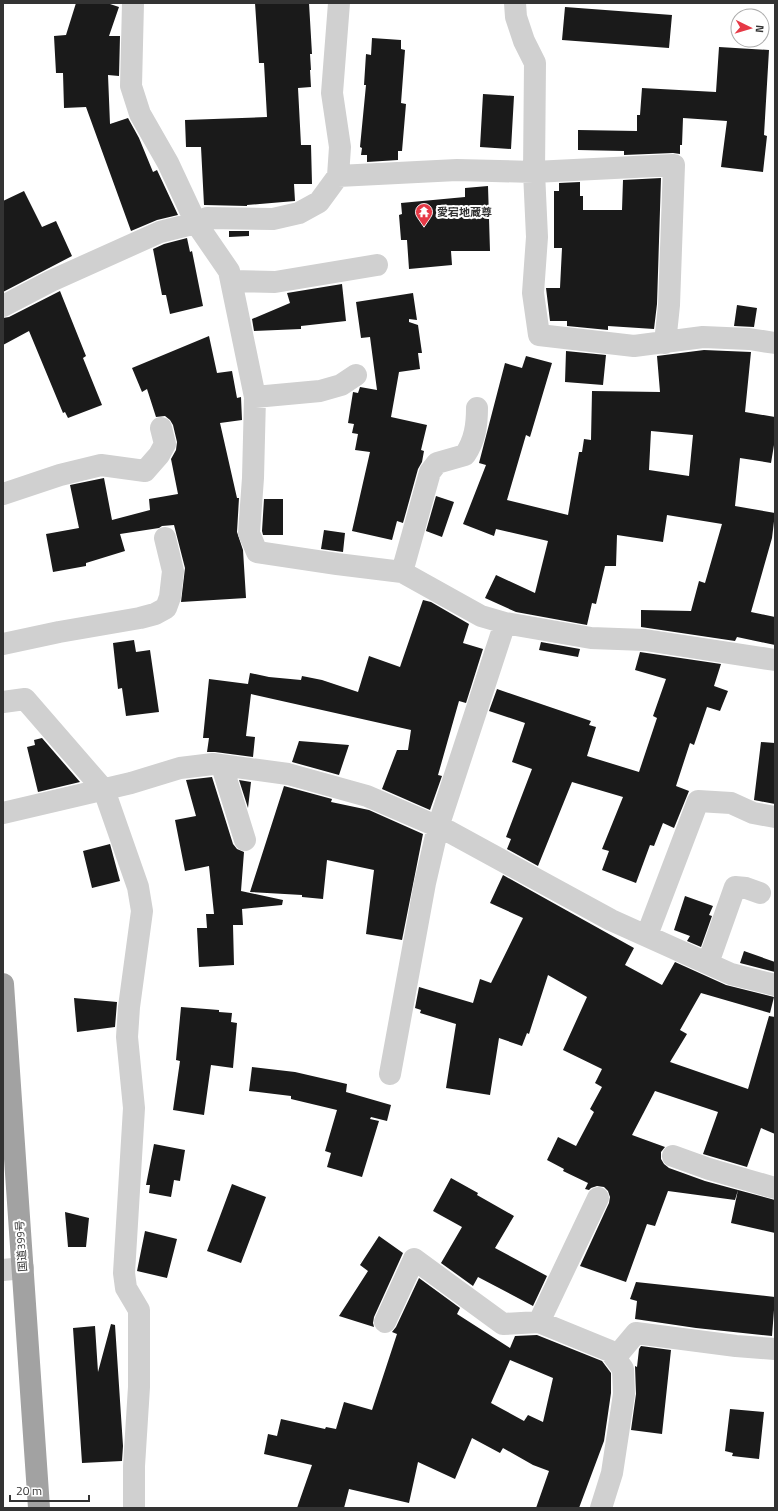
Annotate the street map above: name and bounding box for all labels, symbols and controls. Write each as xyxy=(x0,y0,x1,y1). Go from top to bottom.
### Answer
north arrow xyxy=(730,8,770,48)
text: N xyxy=(752,24,768,33)
temple icon: 愛宕地蔵尊 xyxy=(414,202,434,227)
place label: 愛宕地蔵尊 xyxy=(437,204,492,220)
street label: 国道399号 xyxy=(11,1220,31,1272)
scale bar xyxy=(10,1477,89,1503)
text: 20 m xyxy=(16,1481,42,1500)

